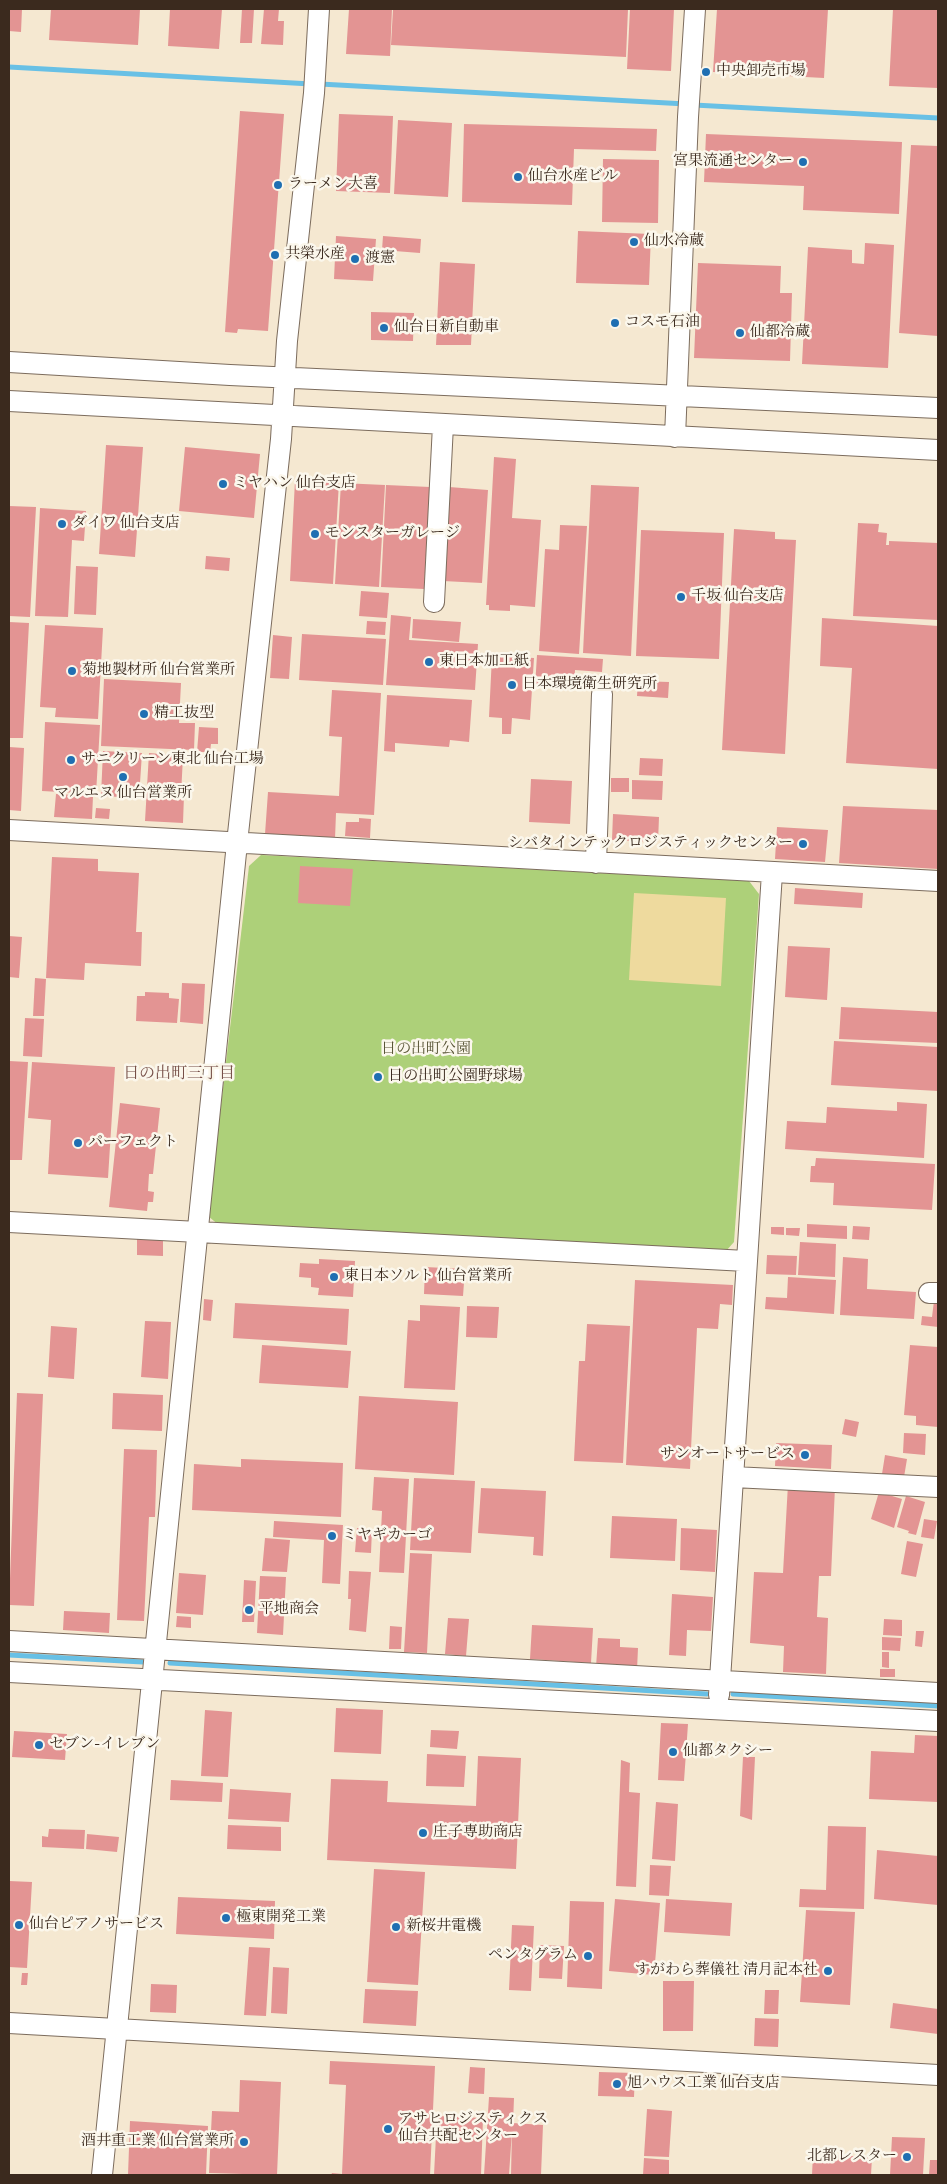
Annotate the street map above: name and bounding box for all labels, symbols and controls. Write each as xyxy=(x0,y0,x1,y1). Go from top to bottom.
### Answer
place label: 中央卸売市場 xyxy=(716,63,806,81)
marker: 中央卸売市場 xyxy=(700,66,712,78)
place label: 宮果流通センター xyxy=(673,153,793,171)
marker: 宮果流通センター xyxy=(797,156,809,168)
place label: 仙台水産ビル xyxy=(528,168,618,186)
marker: 仙台水産ビル xyxy=(512,171,524,183)
place label: ラーメン大喜 xyxy=(288,176,378,194)
marker: ラーメン大喜 xyxy=(272,179,284,191)
place label: 仙水冷蔵 xyxy=(644,233,704,251)
marker: 仙水冷蔵 xyxy=(628,236,640,248)
place label: 共榮水産 xyxy=(285,246,345,264)
marker: 共榮水産 xyxy=(269,249,281,261)
place label: 渡憲 xyxy=(365,250,395,268)
marker: 渡憲 xyxy=(349,253,361,265)
place label: コスモ石油 xyxy=(625,314,700,332)
marker: コスモ石油 xyxy=(609,317,621,329)
place label: 仙台日新自動車 xyxy=(394,319,499,337)
marker: 仙台日新自動車 xyxy=(378,322,390,334)
place label: 仙都冷蔵 xyxy=(750,324,810,342)
marker: 仙都冷蔵 xyxy=(734,327,746,339)
place label: ミヤハン 仙台支店 xyxy=(233,475,356,493)
marker: ミヤハン 仙台支店 xyxy=(217,478,229,490)
place label: ダイワ 仙台支店 xyxy=(72,515,180,533)
marker: ダイワ 仙台支店 xyxy=(56,518,68,530)
place label: モンスターガレージ xyxy=(325,525,460,543)
marker: モンスターガレージ xyxy=(309,528,321,540)
place label: 千坂 仙台支店 xyxy=(691,588,784,606)
marker: 千坂 仙台支店 xyxy=(675,591,687,603)
place label: 東日本加工紙 xyxy=(439,653,529,671)
marker: 東日本加工紙 xyxy=(423,656,435,668)
place label: 菊地製材所 仙台営業所 xyxy=(82,662,235,680)
marker: 菊地製材所 仙台営業所 xyxy=(66,665,78,677)
place label: 日本環境衛生研究所 xyxy=(522,676,657,694)
marker: 日本環境衛生研究所 xyxy=(506,679,518,691)
place label: 精工抜型 xyxy=(154,705,214,723)
marker: 精工抜型 xyxy=(138,708,150,720)
place label: サニクリーン東北 仙台工場 xyxy=(81,751,264,769)
marker: サニクリーン東北 仙台工場 xyxy=(65,754,77,766)
marker: マルエヌ 仙台営業所 xyxy=(117,771,129,783)
place label: マルエヌ 仙台営業所 xyxy=(54,785,192,803)
place label: シバタインテックロジスティックセンター xyxy=(508,835,793,853)
marker: シバタインテックロジスティックセンター xyxy=(797,838,809,850)
park label: 日の出町公園 xyxy=(381,1041,471,1059)
district label: 日の出町三丁目 xyxy=(123,1065,235,1085)
place label: 日の出町公園野球場 xyxy=(388,1068,523,1086)
marker: 日の出町公園野球場 xyxy=(372,1071,384,1083)
place label: パーフェクト xyxy=(88,1134,178,1152)
marker: パーフェクト xyxy=(72,1137,84,1149)
place label: 東日本ソルト 仙台営業所 xyxy=(344,1268,512,1286)
marker: 東日本ソルト 仙台営業所 xyxy=(328,1271,340,1283)
place label: サンオートサービス xyxy=(660,1446,795,1464)
marker: サンオートサービス xyxy=(799,1449,811,1461)
place label: ミヤギカーゴ xyxy=(342,1527,432,1545)
marker: ミヤギカーゴ xyxy=(326,1530,338,1542)
place label: 平地商会 xyxy=(259,1601,319,1619)
marker: 平地商会 xyxy=(243,1604,255,1616)
place label: セブン-イレブン xyxy=(49,1736,160,1754)
marker: セブン-イレブン xyxy=(33,1739,45,1751)
place label: 仙都タクシー xyxy=(683,1743,773,1761)
marker: 仙都タクシー xyxy=(667,1746,679,1758)
place label: 庄子専助商店 xyxy=(433,1824,523,1842)
marker: 庄子専助商店 xyxy=(417,1827,429,1839)
place label: 極東開発工業 xyxy=(236,1909,326,1927)
marker: 極東開発工業 xyxy=(220,1912,232,1924)
place label: 仙台ピアノサービス xyxy=(29,1916,164,1934)
place label: 新桜井電機 xyxy=(406,1918,481,1936)
marker: 仙台ピアノサービス xyxy=(13,1919,25,1931)
marker: 新桜井電機 xyxy=(390,1921,402,1933)
place label: ペンタグラム xyxy=(488,1947,578,1965)
marker: ペンタグラム xyxy=(582,1950,594,1962)
place label: すがわら葬儀社 清月記本社 xyxy=(635,1962,818,1980)
marker: すがわら葬儀社 清月記本社 xyxy=(822,1965,834,1977)
place label: 旭ハウス工業 仙台支店 xyxy=(627,2075,780,2093)
marker: 旭ハウス工業 仙台支店 xyxy=(611,2078,623,2090)
place label: アサヒロジスティクス 仙台共配センター xyxy=(398,2111,548,2146)
marker: アサヒロジスティクス 仙台共配センター xyxy=(382,2123,394,2135)
place label: 酒井重工業 仙台営業所 xyxy=(81,2133,234,2151)
marker: 酒井重工業 仙台営業所 xyxy=(238,2136,250,2148)
place label: 北都レスター xyxy=(807,2148,897,2166)
marker: 北都レスター xyxy=(901,2151,913,2163)

